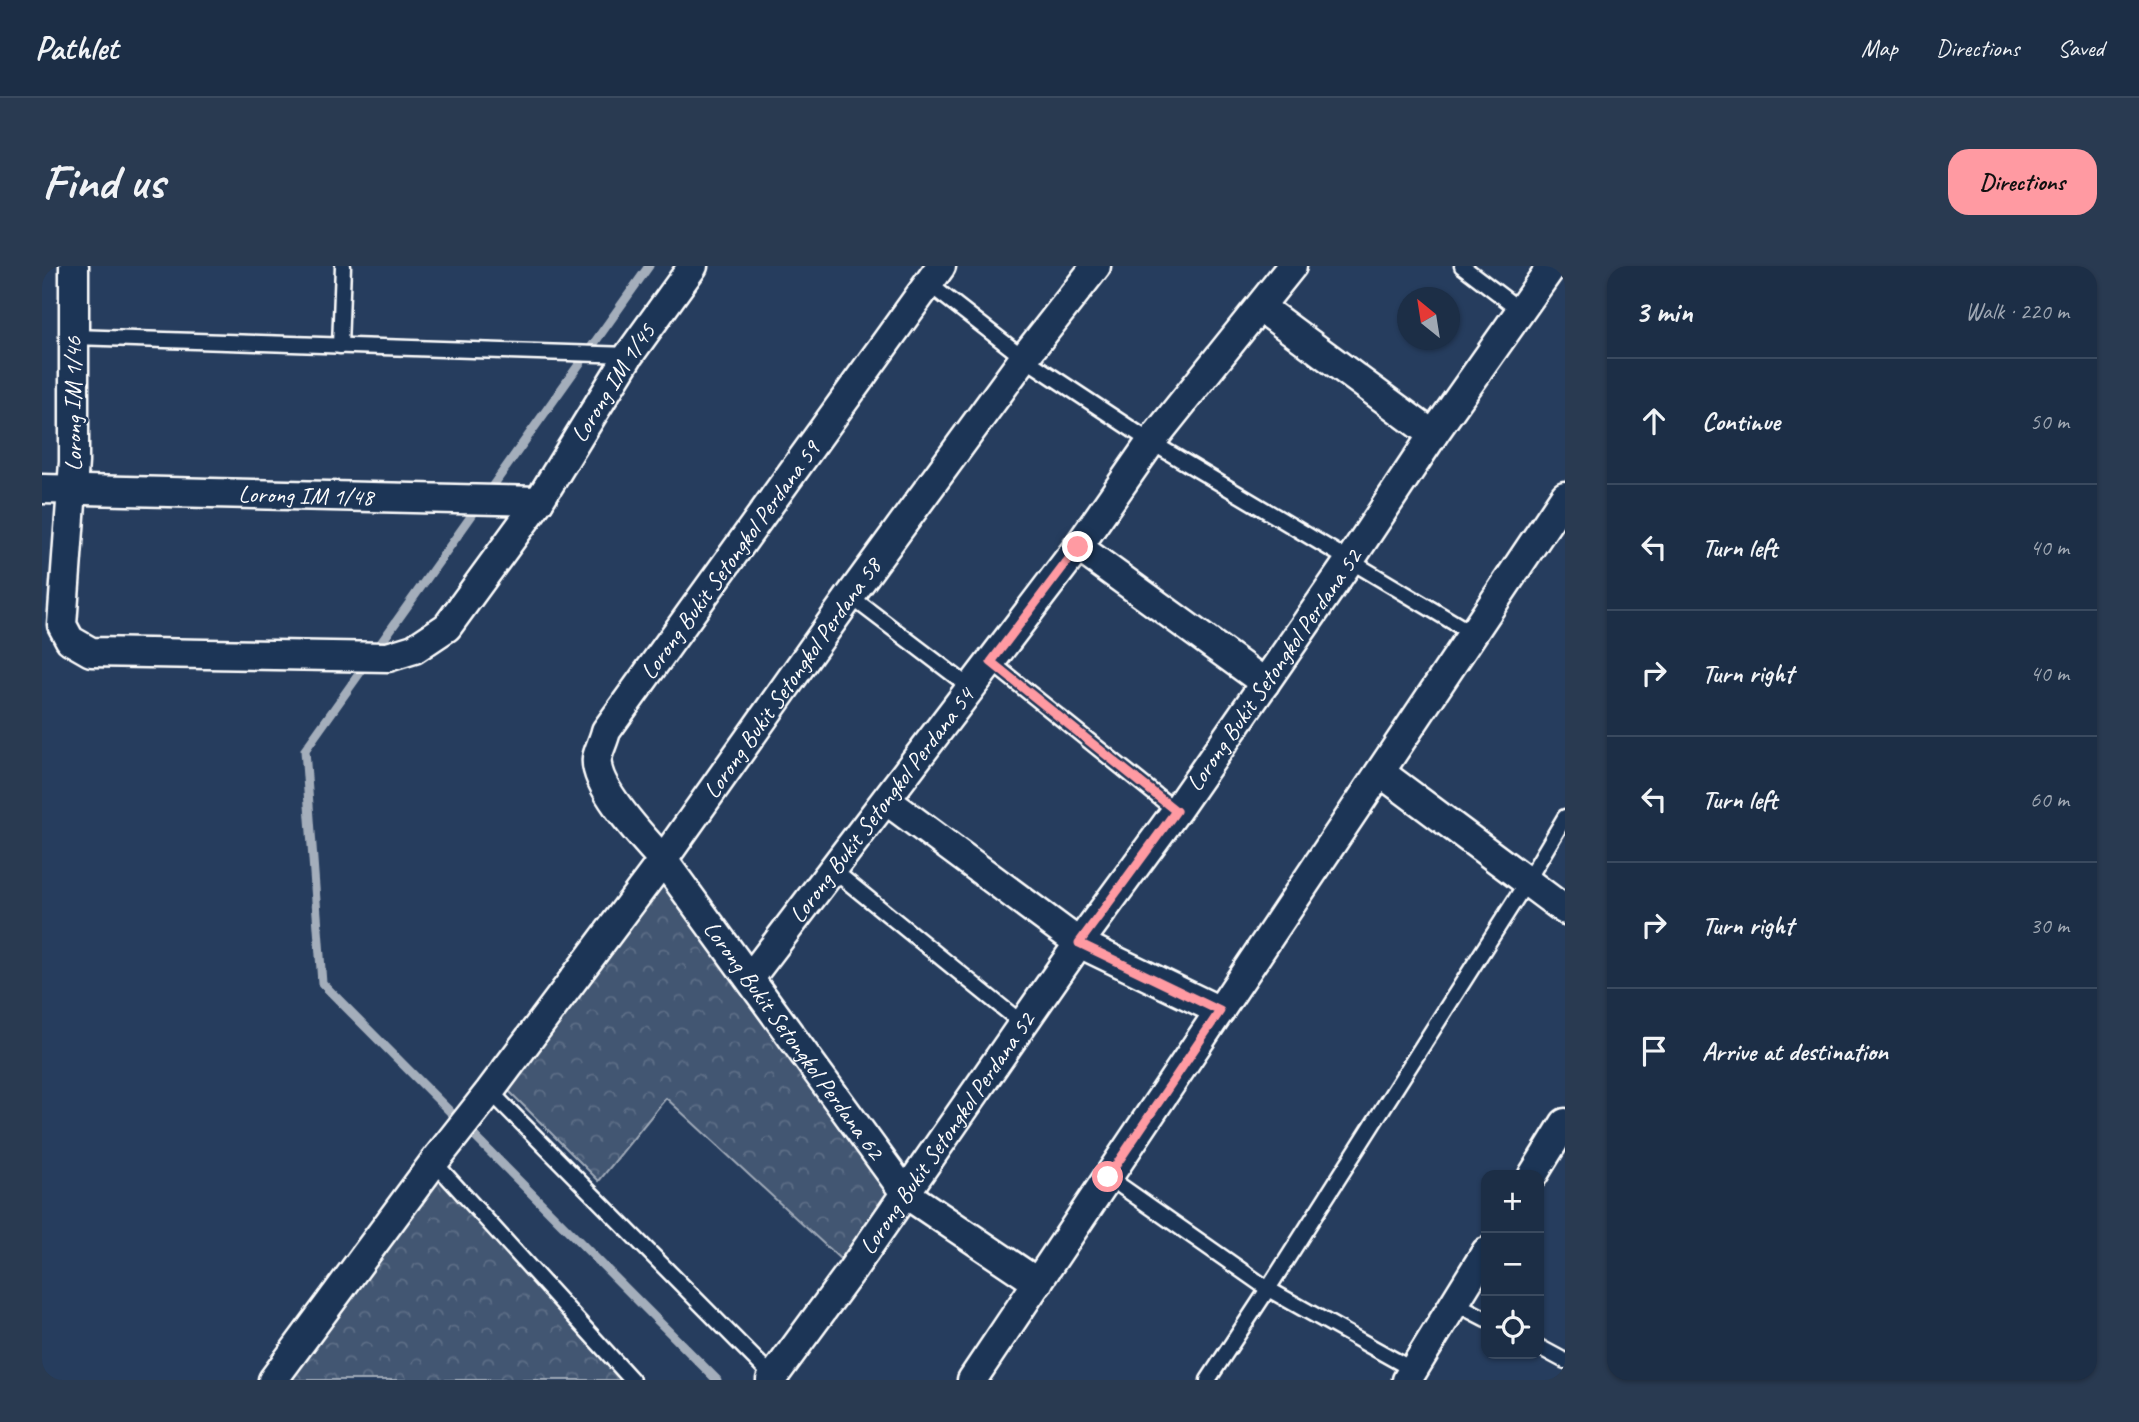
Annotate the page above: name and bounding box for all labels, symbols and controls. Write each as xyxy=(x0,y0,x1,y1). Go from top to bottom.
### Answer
text: Pathlet xyxy=(35,27,118,69)
text: Map xyxy=(1861,33,1898,63)
text: Directions xyxy=(1936,33,2019,63)
text: Saved xyxy=(2057,33,2104,63)
button: Directions xyxy=(1948,149,2097,215)
text: Find us xyxy=(42,151,164,213)
north arrow xyxy=(1397,287,1460,350)
text: 3 min xyxy=(1635,293,1692,331)
text: Walk · 220 m xyxy=(1965,297,2069,326)
street label: Lorong IM 1/45 xyxy=(564,317,662,448)
street label: Lorong IM 1/46 xyxy=(58,335,88,471)
icon: ahead xyxy=(1635,402,1673,440)
text: Continue xyxy=(1702,405,1780,438)
text: 50 m xyxy=(2030,407,2069,436)
street label: Lorong Bukit Setongkol Perdana 59 xyxy=(633,433,828,685)
street label: Lorong IM 1/48 xyxy=(238,479,376,512)
icon: left xyxy=(1635,528,1673,566)
route end xyxy=(1062,531,1093,562)
text: Turn left xyxy=(1702,531,1777,564)
text: 40 m xyxy=(2030,533,2069,562)
street label: Lorong Bukit Setongkol Perdana 52 xyxy=(1179,542,1369,797)
street label: Lorong Bukit Setongkol Perdana 58 xyxy=(697,550,889,804)
icon: right xyxy=(1635,654,1673,692)
text: Turn right xyxy=(1702,657,1793,690)
text: 40 m xyxy=(2030,659,2069,688)
street label: Lorong Bukit Setongkol Perdana 54 xyxy=(782,680,982,929)
icon: left xyxy=(1635,780,1673,818)
text: Turn left xyxy=(1702,783,1777,816)
text: 60 m xyxy=(2030,785,2069,814)
icon: right xyxy=(1635,906,1673,944)
text: Turn right xyxy=(1702,909,1793,942)
text: 30 m xyxy=(2030,911,2069,940)
street label: Lorong Bukit Setongkol Perdana 62 xyxy=(697,915,892,1167)
street label: Lorong Bukit Setongkol Perdana 52 xyxy=(853,1005,1042,1260)
icon: arrive xyxy=(1635,1032,1673,1070)
text: Arrive at destination xyxy=(1702,1035,1888,1068)
route start xyxy=(1092,1161,1123,1192)
map controls xyxy=(1481,1170,1544,1359)
button: + xyxy=(1481,1170,1544,1233)
button: − xyxy=(1481,1233,1544,1296)
button: locate xyxy=(1481,1296,1544,1359)

